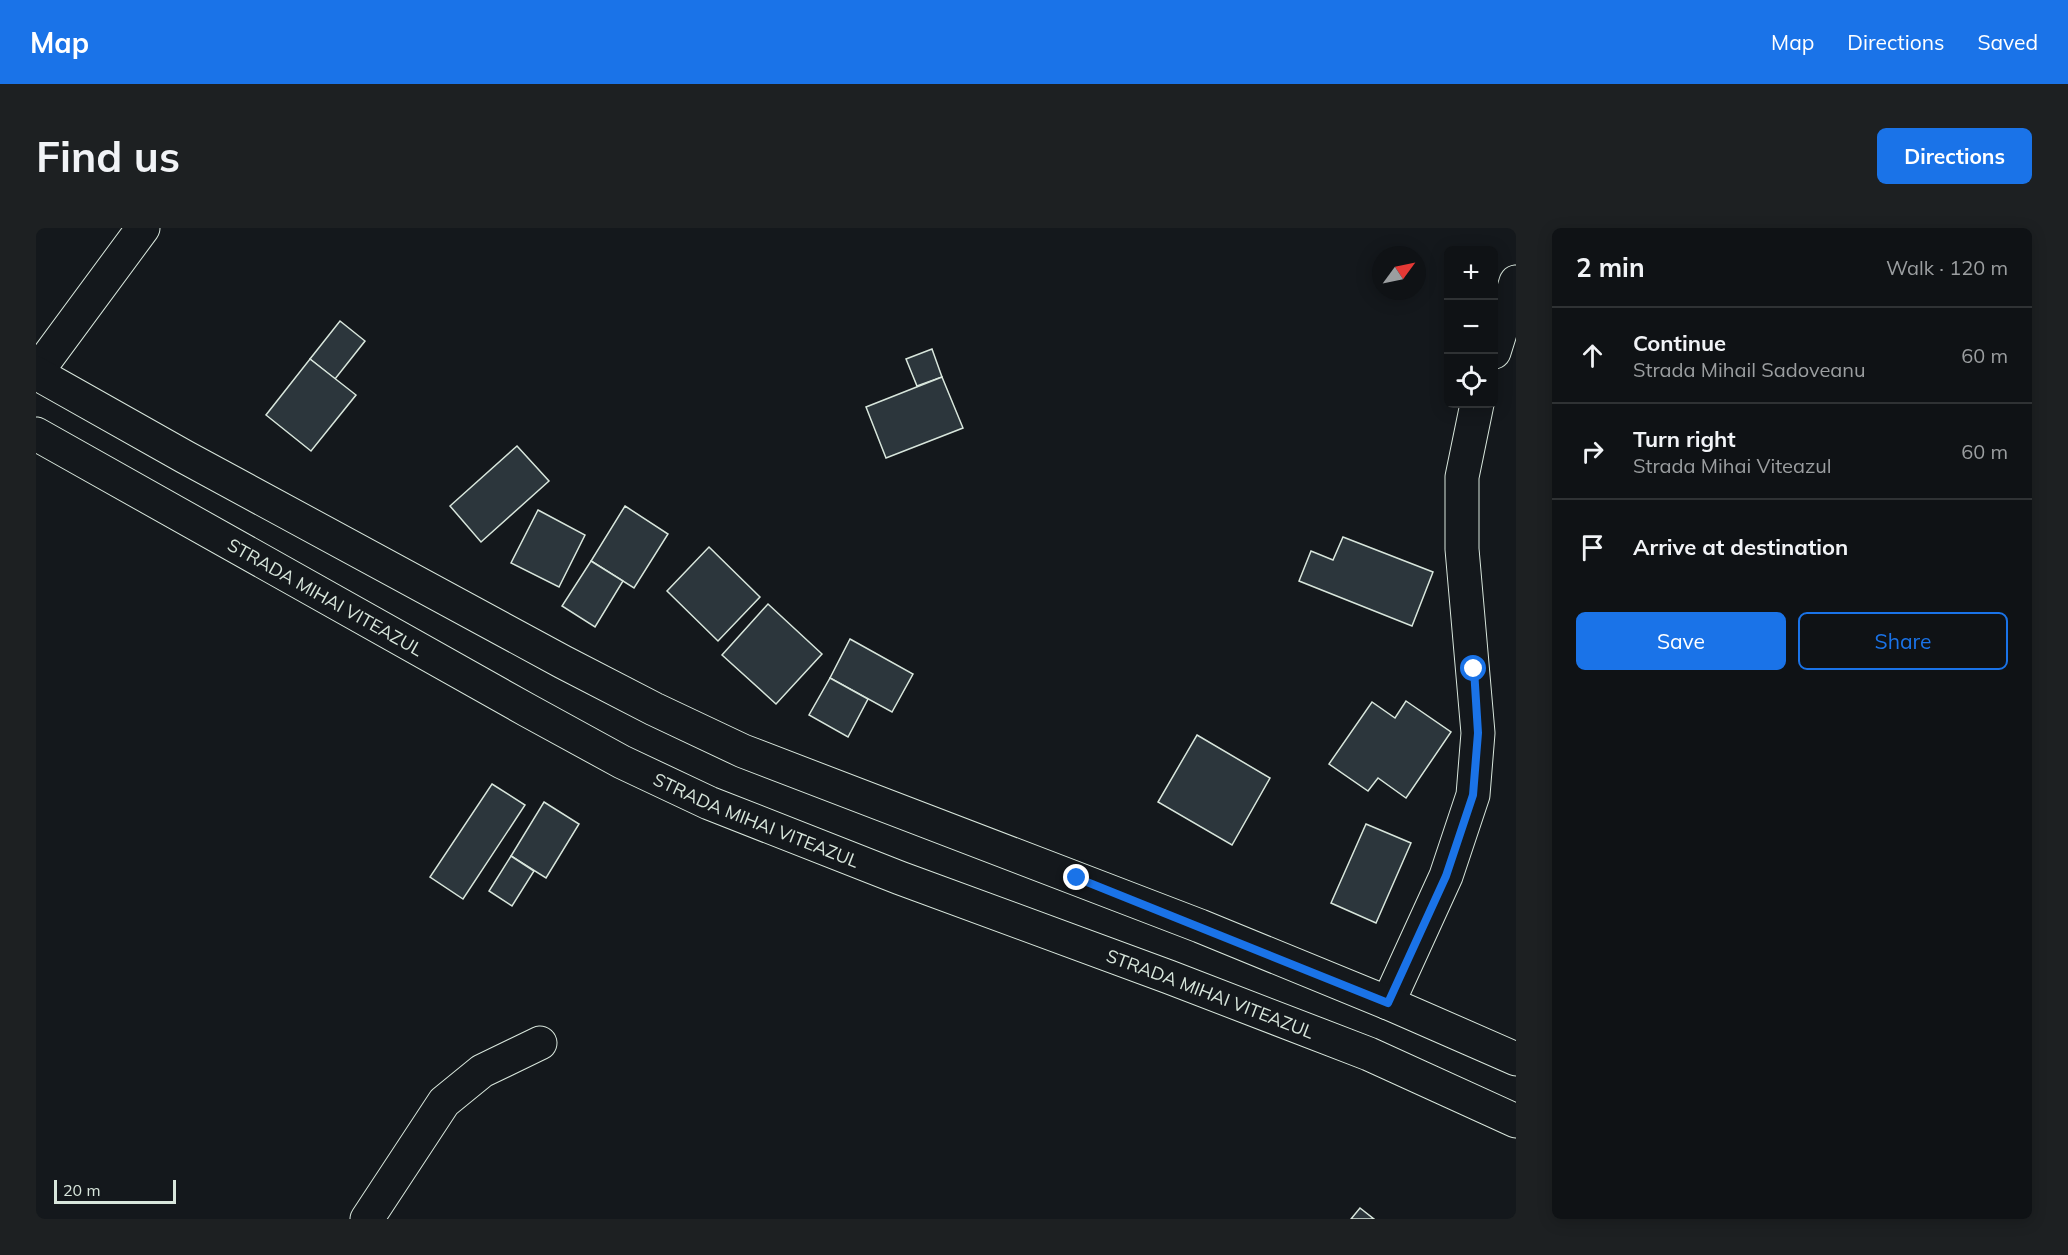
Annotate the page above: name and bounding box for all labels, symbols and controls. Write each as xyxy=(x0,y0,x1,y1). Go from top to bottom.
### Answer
text: Map xyxy=(30,25,89,60)
text: Map xyxy=(1771,29,1814,55)
text: Directions xyxy=(1847,29,1944,55)
text: Saved xyxy=(1977,29,2038,55)
button: Directions xyxy=(1877,128,2032,184)
text: Find us xyxy=(36,130,180,183)
north arrow xyxy=(1372,246,1426,300)
map controls xyxy=(1444,246,1498,408)
button: + xyxy=(1444,246,1498,300)
text: 2 min xyxy=(1576,251,1645,284)
text: Walk · 120 m xyxy=(1886,255,2008,280)
button: − xyxy=(1444,300,1498,354)
text: Continue xyxy=(1633,329,1726,357)
icon: ahead xyxy=(1576,339,1609,372)
text: 60 m xyxy=(1961,343,2008,368)
button: locate xyxy=(1444,354,1498,408)
text: Strada Mihail Sadoveanu xyxy=(1633,357,1866,382)
text: Turn right xyxy=(1633,425,1736,453)
icon: right xyxy=(1576,435,1609,468)
text: 60 m xyxy=(1961,439,2008,464)
text: Strada Mihai Viteazul xyxy=(1633,453,1832,478)
icon: arrive xyxy=(1576,531,1609,564)
street label: STRADA MIHAI VITEAZUL xyxy=(224,533,427,661)
text: Arrive at destination xyxy=(1633,533,1848,561)
button: Save xyxy=(1576,612,1786,670)
button: Share xyxy=(1798,612,2008,670)
route start xyxy=(1460,655,1486,681)
street label: STRADA MIHAI VITEAZUL xyxy=(650,767,863,872)
route end xyxy=(1063,864,1089,890)
street label: STRADA MIHAI VITEAZUL xyxy=(1103,944,1318,1043)
scale bar xyxy=(54,1177,176,1204)
text: 20 m xyxy=(63,1180,100,1200)

